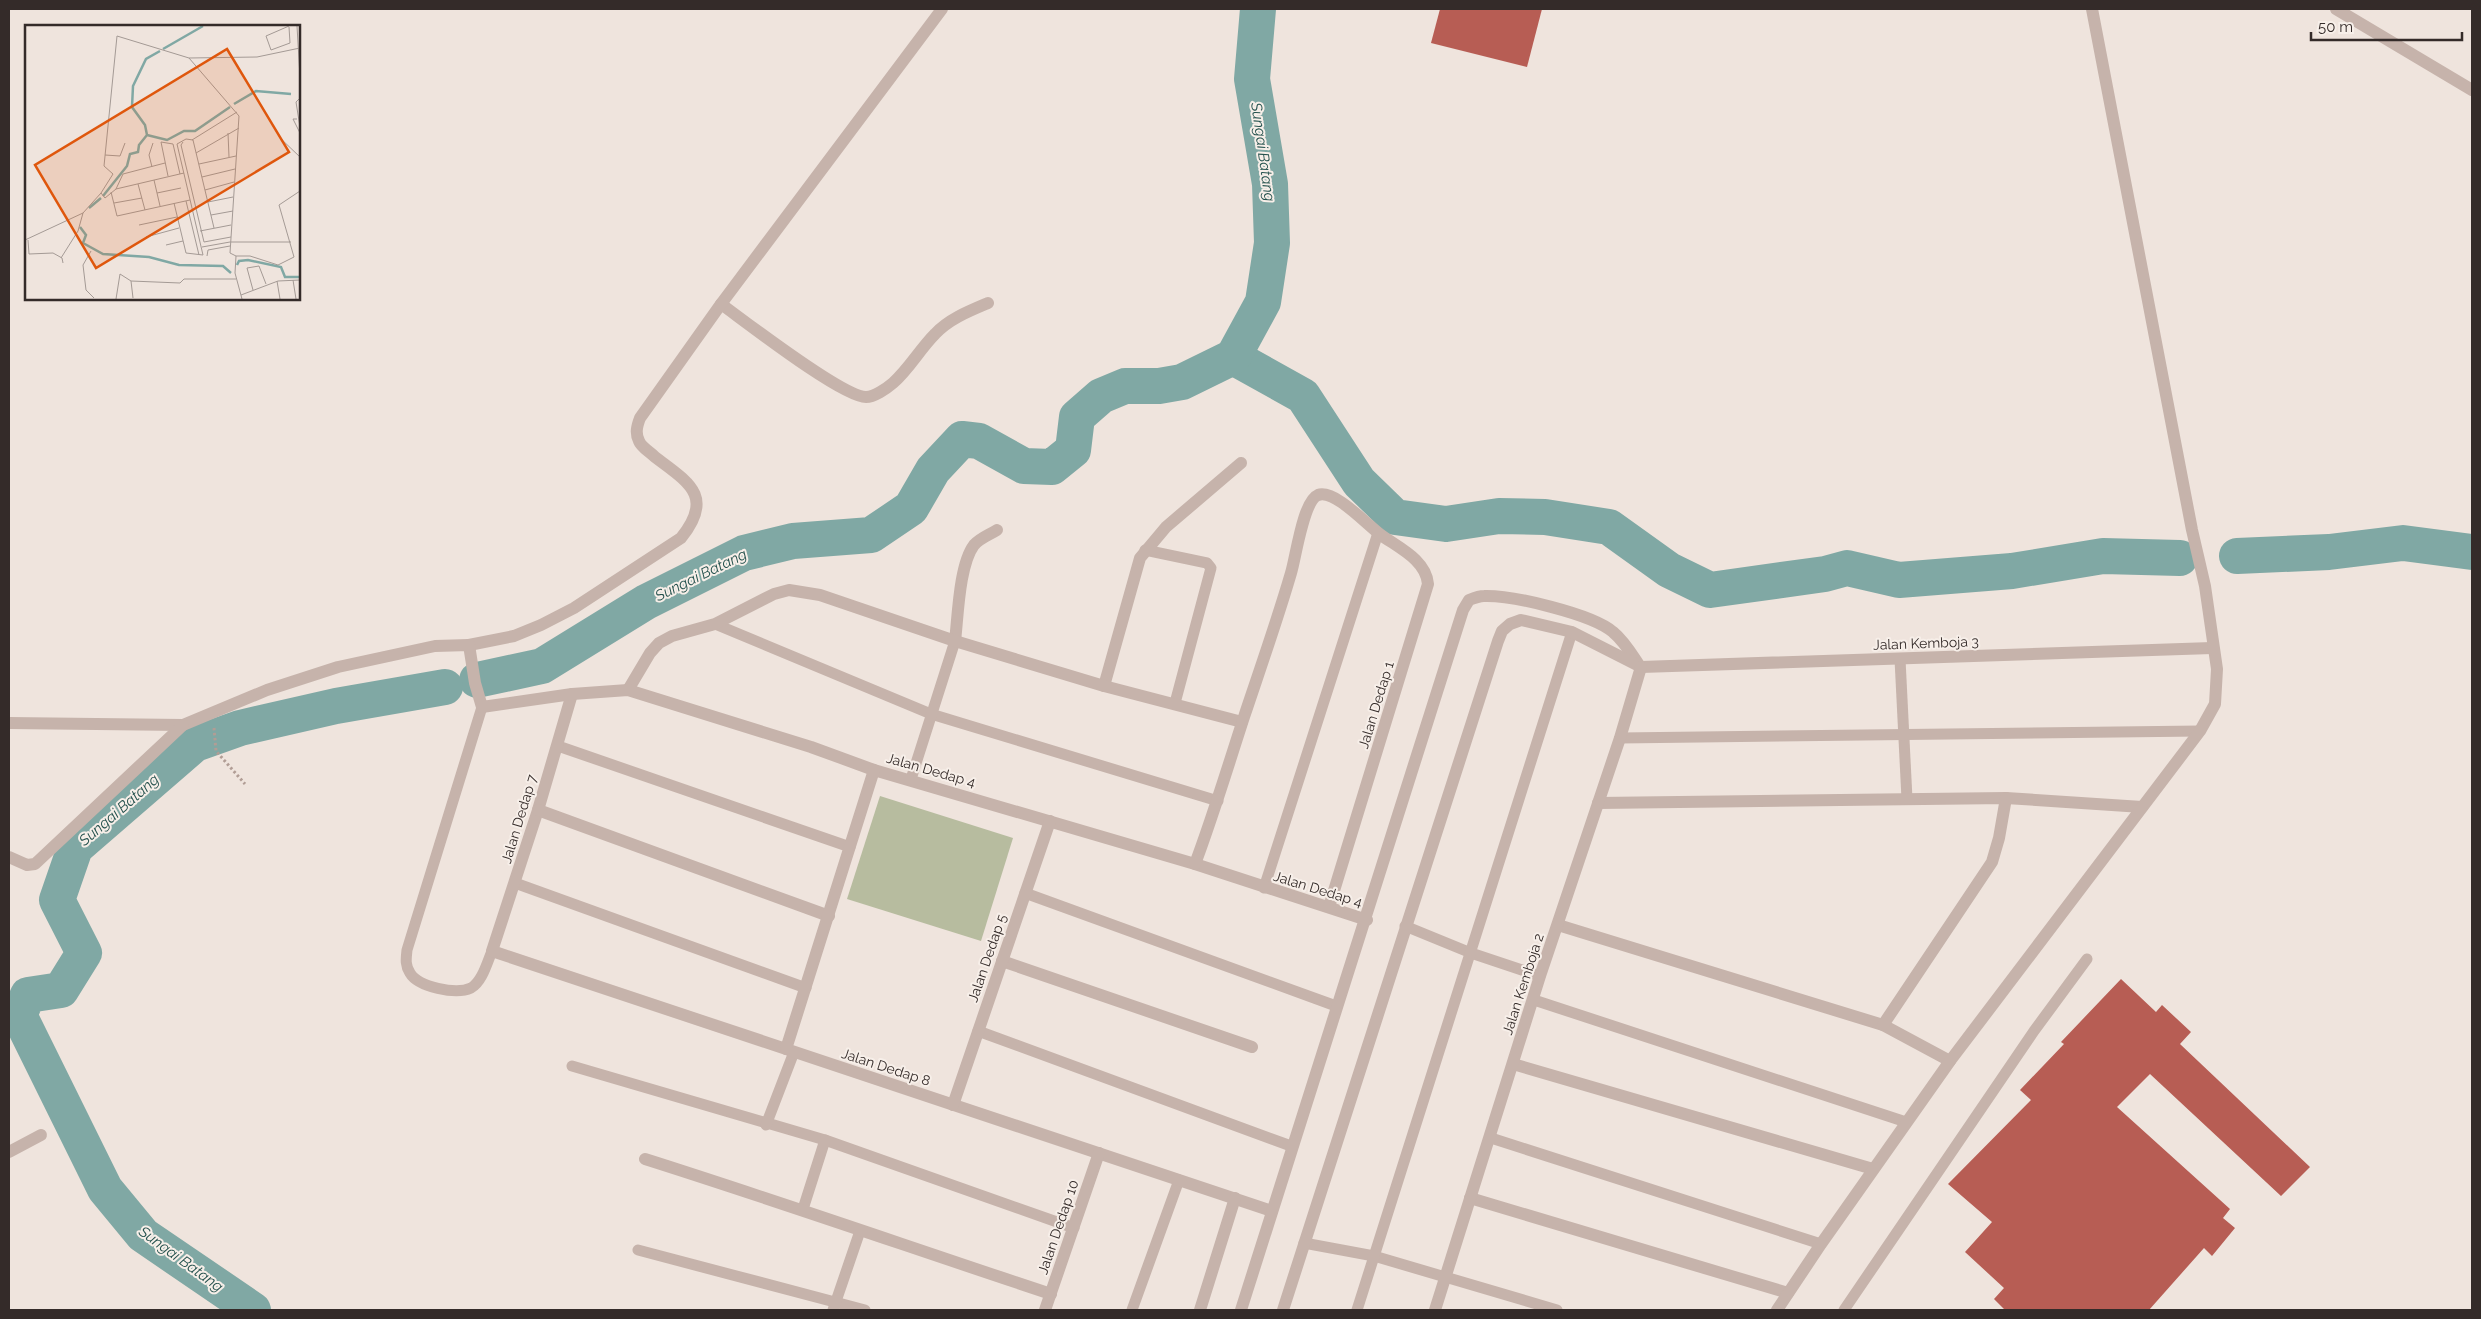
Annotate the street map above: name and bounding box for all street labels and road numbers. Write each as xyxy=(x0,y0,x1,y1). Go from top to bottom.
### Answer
street label: Jalan Kemboja 3 xyxy=(1873,633,1979,653)
street label: Jalan Dedap 1 xyxy=(1355,660,1397,750)
street label: Jalan Dedap 4 xyxy=(885,750,978,790)
street label: Jalan Dedap 7 xyxy=(498,772,540,865)
street label: Jalan Dedap 4 xyxy=(1272,868,1365,910)
street label: Jalan Dedap 5 xyxy=(964,912,1010,1004)
street label: Jalan Kemboja 2 xyxy=(1499,931,1547,1037)
street label: Jalan Dedap 8 xyxy=(840,1045,932,1089)
street label: Jalan Dedap 10 xyxy=(1034,1178,1082,1276)

